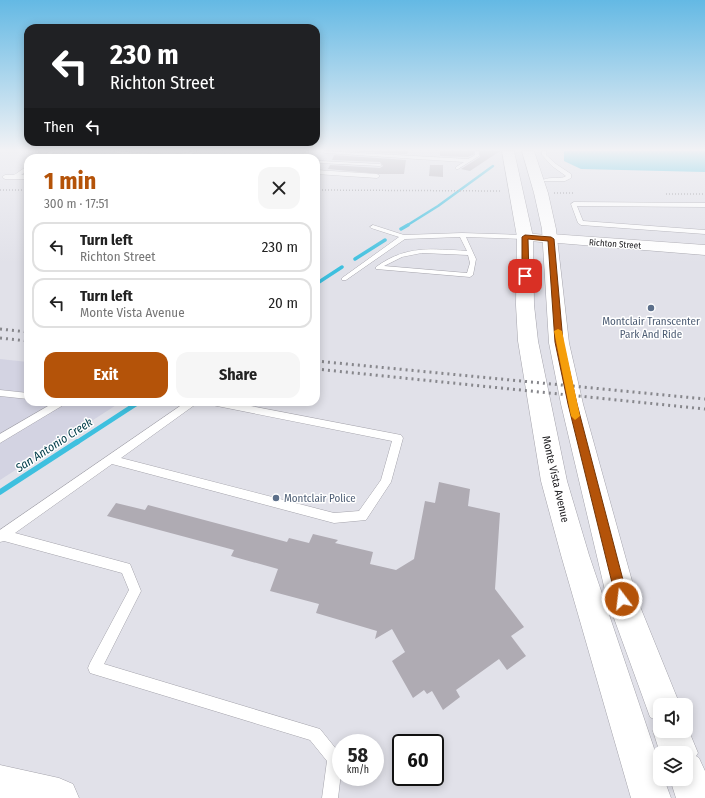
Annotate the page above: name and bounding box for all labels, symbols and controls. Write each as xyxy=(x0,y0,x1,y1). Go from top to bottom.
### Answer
text: 230 m xyxy=(110,38,179,71)
icon: left xyxy=(44,40,96,92)
text: Richton Street xyxy=(110,72,215,94)
icon: left xyxy=(82,116,104,138)
text: Then xyxy=(44,118,74,136)
text: 1 min xyxy=(44,167,96,195)
button: close xyxy=(258,167,300,209)
text: 300 m · 17:51 xyxy=(44,196,109,211)
text: Turn left xyxy=(80,231,133,249)
icon: left xyxy=(46,236,68,258)
street label: Richton Street xyxy=(589,237,641,251)
text: 230 m xyxy=(262,238,298,256)
text: Richton Street xyxy=(80,249,156,264)
pin xyxy=(508,259,542,293)
icon: arrive xyxy=(514,265,536,287)
text: Turn left xyxy=(80,287,133,305)
icon: left xyxy=(46,292,68,314)
text: 20 m xyxy=(269,294,298,312)
marker: Montclair Transcenter Park And Ride xyxy=(646,303,656,313)
text: Monte Vista Avenue xyxy=(80,305,185,320)
place label: Montclair Transcenter Park And Ride xyxy=(602,315,700,341)
button: Exit xyxy=(44,352,168,398)
button: Share xyxy=(176,352,300,398)
water label: San Antonio Creek xyxy=(12,415,95,476)
street label: Monte Vista Avenue xyxy=(539,435,572,524)
place label: Montclair Police xyxy=(284,492,356,505)
marker: Montclair Police xyxy=(271,493,281,503)
position arrow xyxy=(601,578,643,620)
map controls xyxy=(653,698,693,786)
button: sound xyxy=(653,698,693,738)
speed limit sign: 60 xyxy=(392,734,444,786)
text: 58 xyxy=(348,743,368,767)
button: layers xyxy=(653,746,693,786)
text: km/h xyxy=(347,764,369,776)

